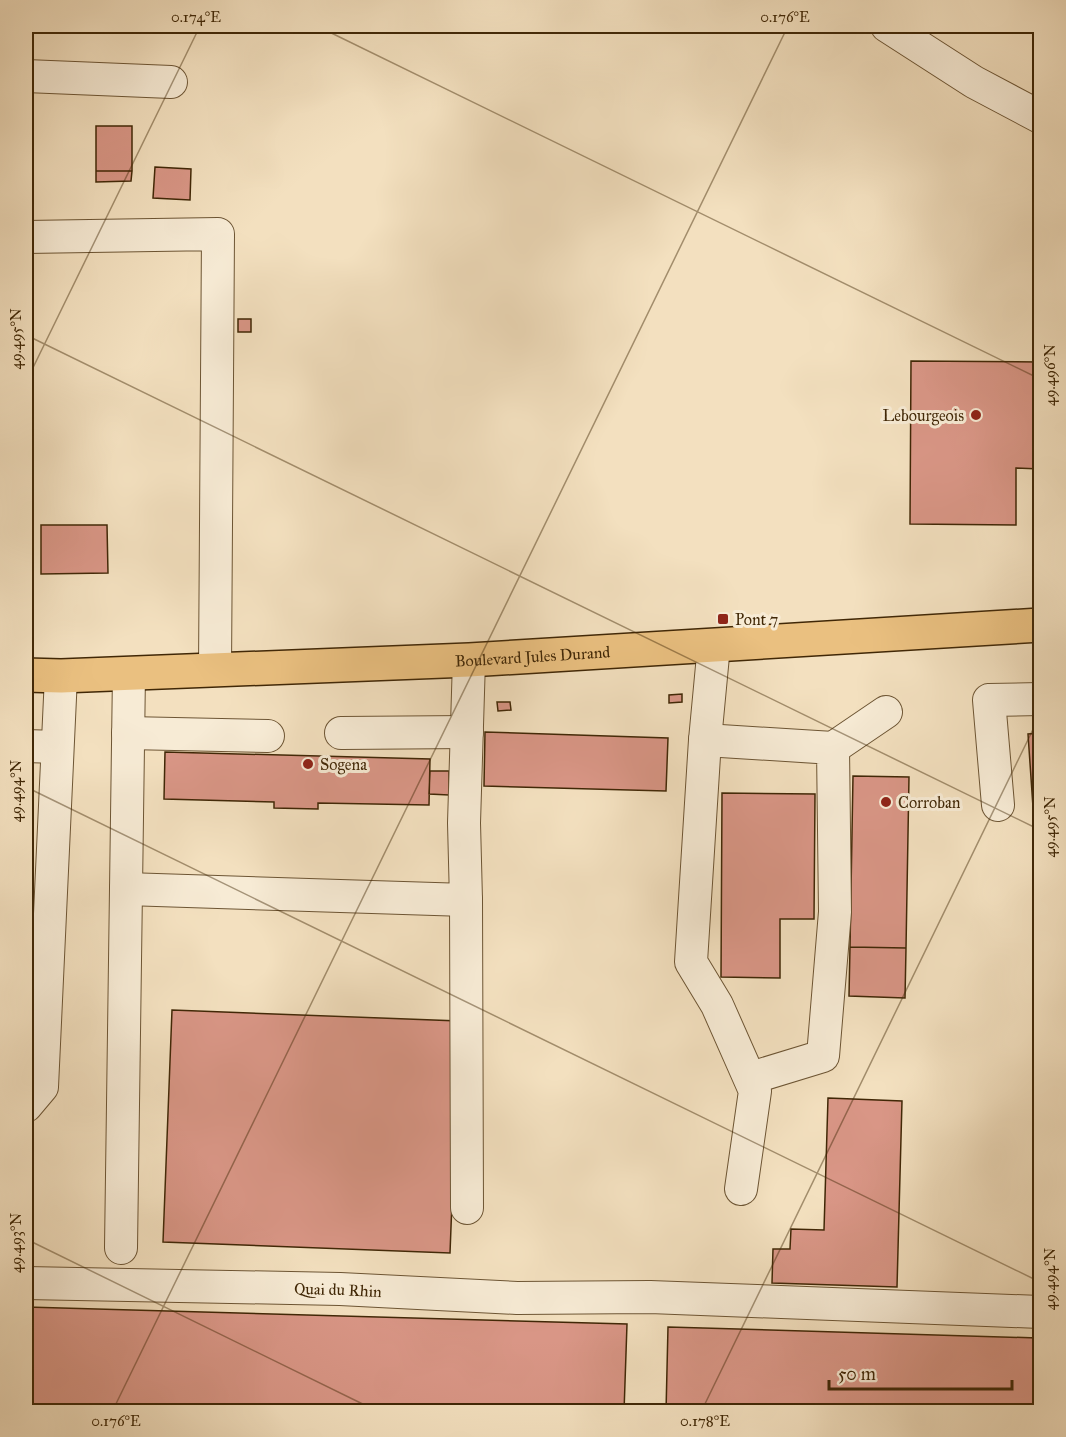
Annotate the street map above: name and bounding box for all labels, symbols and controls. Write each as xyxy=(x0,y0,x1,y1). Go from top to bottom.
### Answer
text: 0.174°E xyxy=(171,8,221,26)
text: 0.176°E xyxy=(760,8,810,26)
text: 49.495°N xyxy=(7,308,25,370)
text: 49.496°N xyxy=(1041,344,1059,406)
place label: Lebourgeois xyxy=(882,406,964,426)
marker: Lebourgeois xyxy=(969,408,983,422)
place label: Pont 7 xyxy=(735,610,778,629)
marker: Pont 7 xyxy=(716,612,730,626)
street label: Boulevard Jules Durand xyxy=(455,642,611,671)
place label: Sogena xyxy=(320,755,367,775)
marker: Sogena xyxy=(301,757,315,771)
text: 49.494°N xyxy=(7,759,25,822)
place label: Corroban xyxy=(898,793,961,812)
marker: Corroban xyxy=(879,795,893,809)
text: 49.495°N xyxy=(1041,796,1059,858)
text: 49.493°N xyxy=(7,1213,25,1273)
text: 49.494°N xyxy=(1041,1247,1059,1310)
street label: Quai du Rhin xyxy=(294,1279,383,1301)
scale bar xyxy=(829,1353,1012,1391)
text: 50 m xyxy=(838,1363,876,1385)
text: 0.176°E xyxy=(91,1412,141,1430)
text: 0.178°E xyxy=(680,1412,730,1430)

